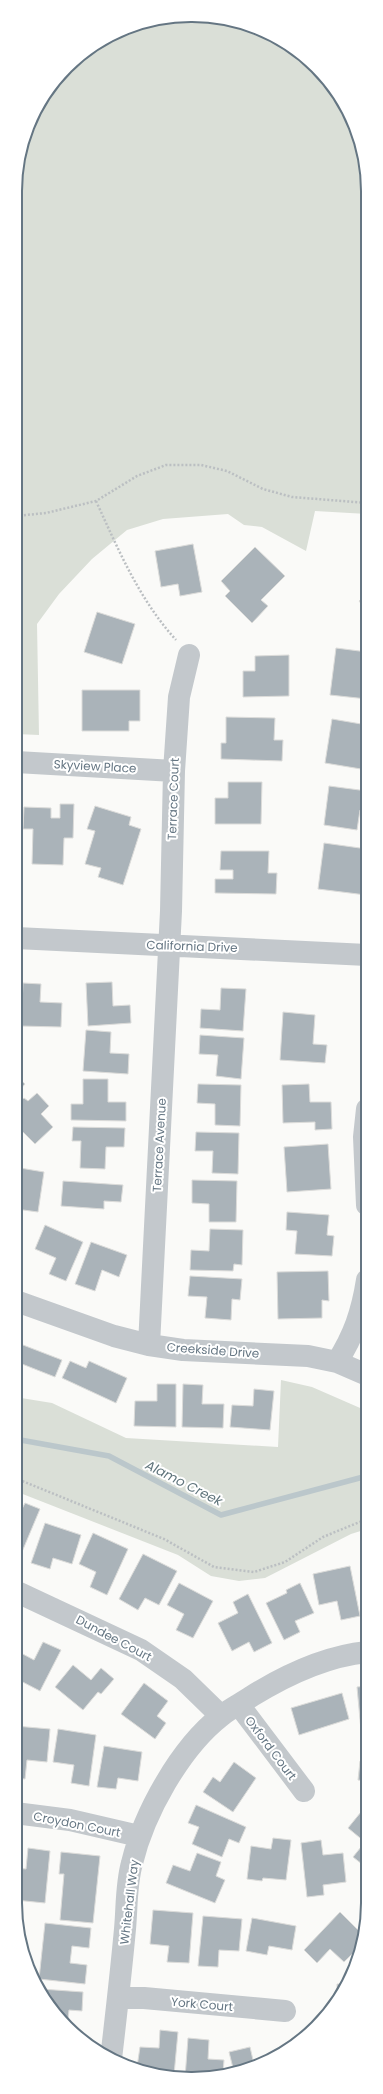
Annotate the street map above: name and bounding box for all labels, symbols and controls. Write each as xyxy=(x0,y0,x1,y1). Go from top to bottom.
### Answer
street label: Skyview Place xyxy=(53,755,137,777)
street label: Terrace Court xyxy=(163,758,183,840)
street label: California Drive xyxy=(146,936,238,956)
street label: Terrace Avenue xyxy=(148,1098,170,1192)
street label: Creekside Drive xyxy=(166,1338,260,1362)
water label: Alamo Creek xyxy=(141,1455,227,1511)
street label: Dundee Court xyxy=(73,1611,155,1665)
street label: Oxford Court xyxy=(241,1713,301,1783)
street label: Croydon Court xyxy=(32,1807,122,1841)
street label: Whitehall Way xyxy=(115,1858,143,1946)
street label: York Court xyxy=(170,1993,234,2015)

